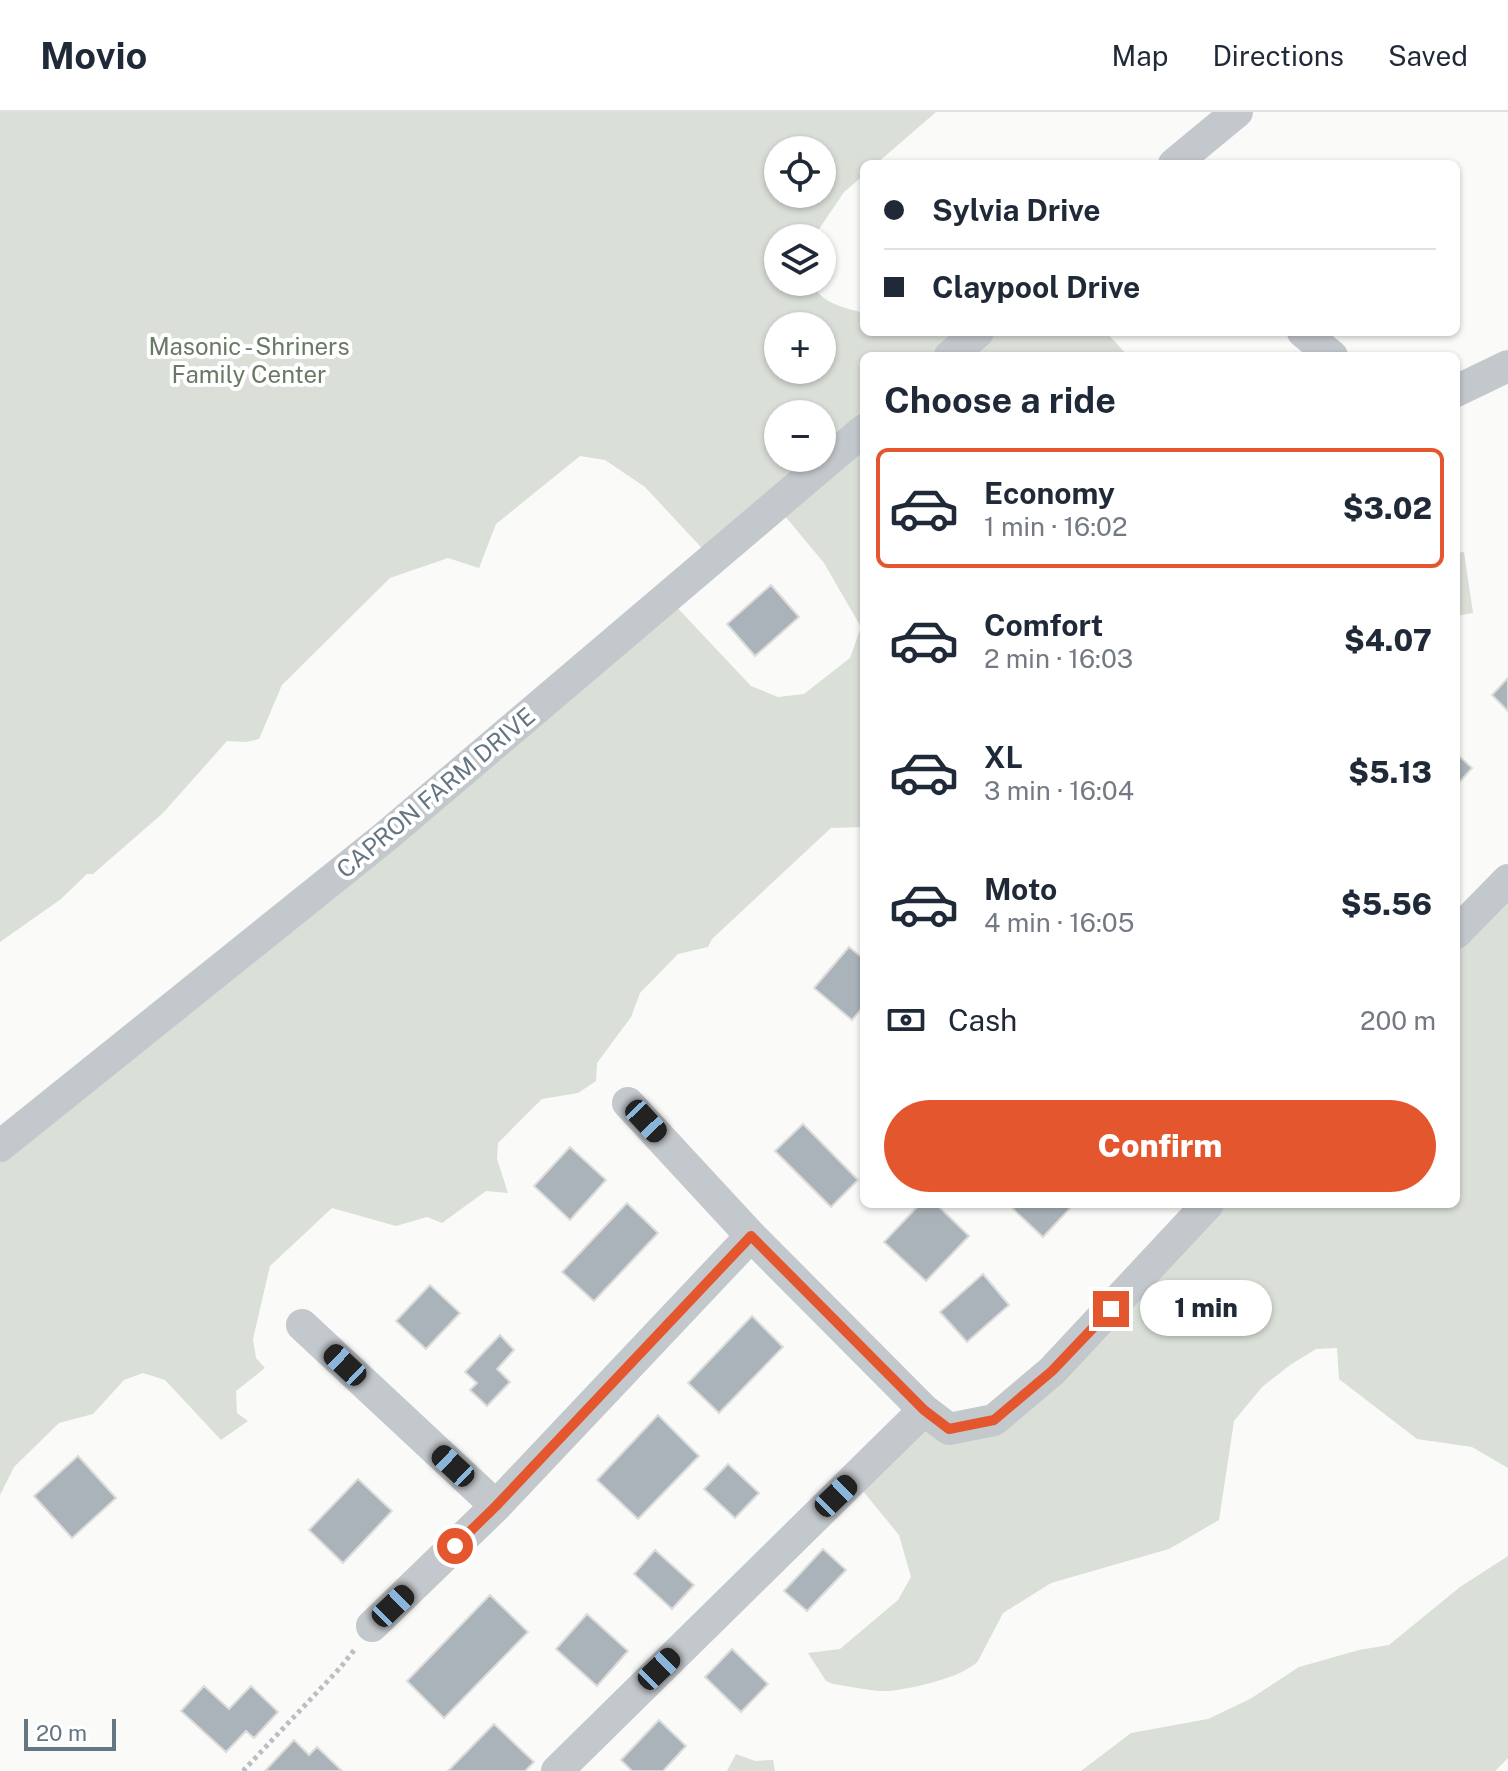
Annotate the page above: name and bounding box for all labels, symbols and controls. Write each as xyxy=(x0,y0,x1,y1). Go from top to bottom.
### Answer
text: Movio xyxy=(40,33,147,78)
text: Map xyxy=(1112,39,1168,72)
text: Directions xyxy=(1212,39,1344,72)
text: Saved xyxy=(1388,39,1468,72)
map controls xyxy=(764,136,836,472)
button: locate xyxy=(764,136,836,208)
text: Sylvia Drive xyxy=(932,192,1101,228)
button: layers xyxy=(764,224,836,296)
text: Claypool Drive xyxy=(932,269,1140,305)
button: + xyxy=(764,312,836,384)
park label: Masonic - Shriners Family Center xyxy=(148,332,350,388)
text: Choose a ride xyxy=(884,379,1116,421)
button: − xyxy=(764,400,836,472)
icon: car xyxy=(888,472,960,544)
text: Economy xyxy=(984,475,1115,511)
text: $3.02 xyxy=(1343,490,1432,526)
text: 1 min · 16:02 xyxy=(984,511,1127,542)
icon: car xyxy=(888,604,960,676)
text: Comfort xyxy=(984,607,1103,643)
text: $4.07 xyxy=(1344,622,1432,658)
text: 2 min · 16:03 xyxy=(984,643,1133,674)
street label: CAPRON FARM DRIVE xyxy=(331,701,540,883)
icon: car xyxy=(888,736,960,808)
text: XL xyxy=(984,739,1023,775)
text: $5.13 xyxy=(1348,754,1432,790)
text: 3 min · 16:04 xyxy=(984,775,1134,806)
icon: car xyxy=(888,868,960,940)
text: Moto xyxy=(984,871,1057,907)
text: $5.56 xyxy=(1341,886,1432,922)
text: 4 min · 16:05 xyxy=(984,907,1134,938)
icon: cash xyxy=(884,998,928,1042)
text: Cash xyxy=(948,1002,1017,1038)
text: 200 m xyxy=(1360,1005,1436,1036)
car xyxy=(621,1095,671,1147)
button: Confirm xyxy=(884,1100,1436,1192)
callout: 1 min xyxy=(1139,1281,1271,1337)
route end xyxy=(1093,1291,1129,1327)
text: 1 min xyxy=(1174,1292,1238,1323)
car xyxy=(319,1340,371,1390)
car xyxy=(427,1441,479,1491)
car xyxy=(810,1471,862,1521)
route start xyxy=(437,1528,473,1564)
car xyxy=(367,1581,419,1631)
car xyxy=(633,1644,685,1694)
scale bar xyxy=(24,1715,116,1751)
text: 20 m xyxy=(36,1720,87,1746)

